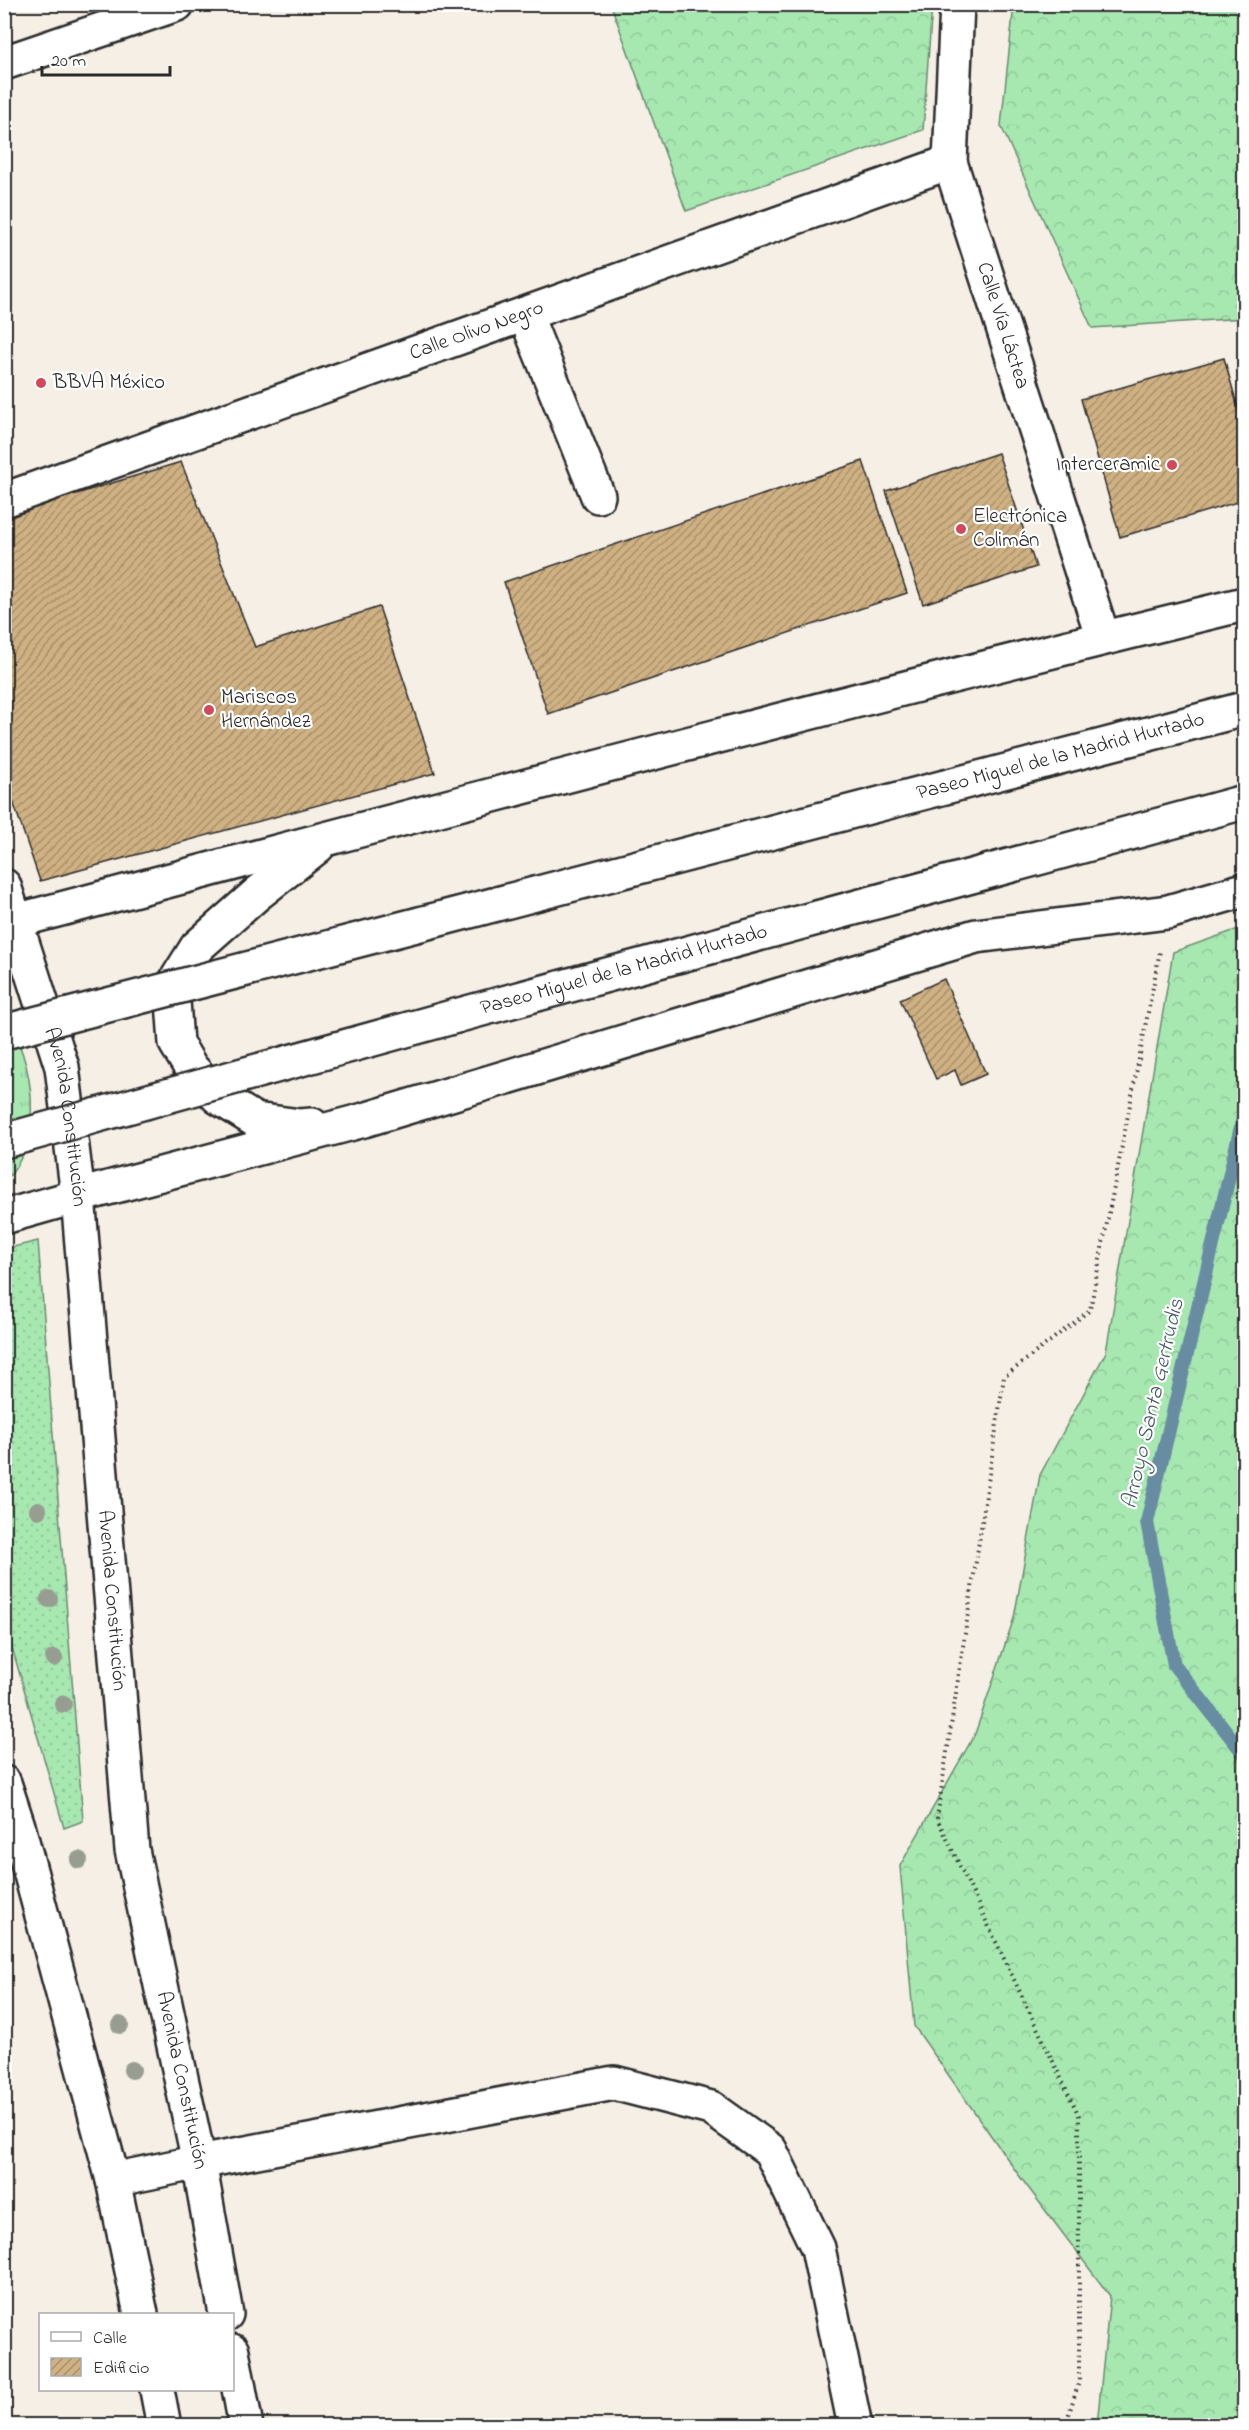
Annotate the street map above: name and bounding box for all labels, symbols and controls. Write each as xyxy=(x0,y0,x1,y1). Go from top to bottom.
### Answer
scale bar xyxy=(42,39,170,77)
text: 20 m xyxy=(51,49,86,75)
street label: Calle Vía Láctea xyxy=(968,258,1037,393)
street label: Calle Olivo Negro xyxy=(406,293,548,369)
place label: BBVA México xyxy=(52,368,165,398)
marker: BBVA México xyxy=(34,376,48,390)
place label: Interceramic xyxy=(1056,450,1161,480)
marker: Interceramic xyxy=(1165,458,1179,472)
place label: Electrónica Colimán xyxy=(973,502,1067,556)
marker: Electrónica Colimán xyxy=(954,522,968,536)
place label: Mariscos Hernández xyxy=(221,683,311,737)
marker: Mariscos Hernández xyxy=(202,703,216,717)
street label: Paseo Miguel de la Madrid Hurtado xyxy=(913,705,1208,809)
street label: Paseo Miguel de la Madrid Hurtado xyxy=(477,917,771,1024)
street label: Avenida Constitución xyxy=(35,1024,94,1208)
water label: Arroyo Santa Gertrudis xyxy=(1114,1295,1194,1512)
street label: Avenida Constitución xyxy=(89,1509,134,1692)
street label: Avenida Constitución xyxy=(148,1989,215,2172)
legend xyxy=(39,2313,234,2391)
text: Calle xyxy=(93,2326,128,2352)
text: Edificio xyxy=(93,2356,149,2382)

